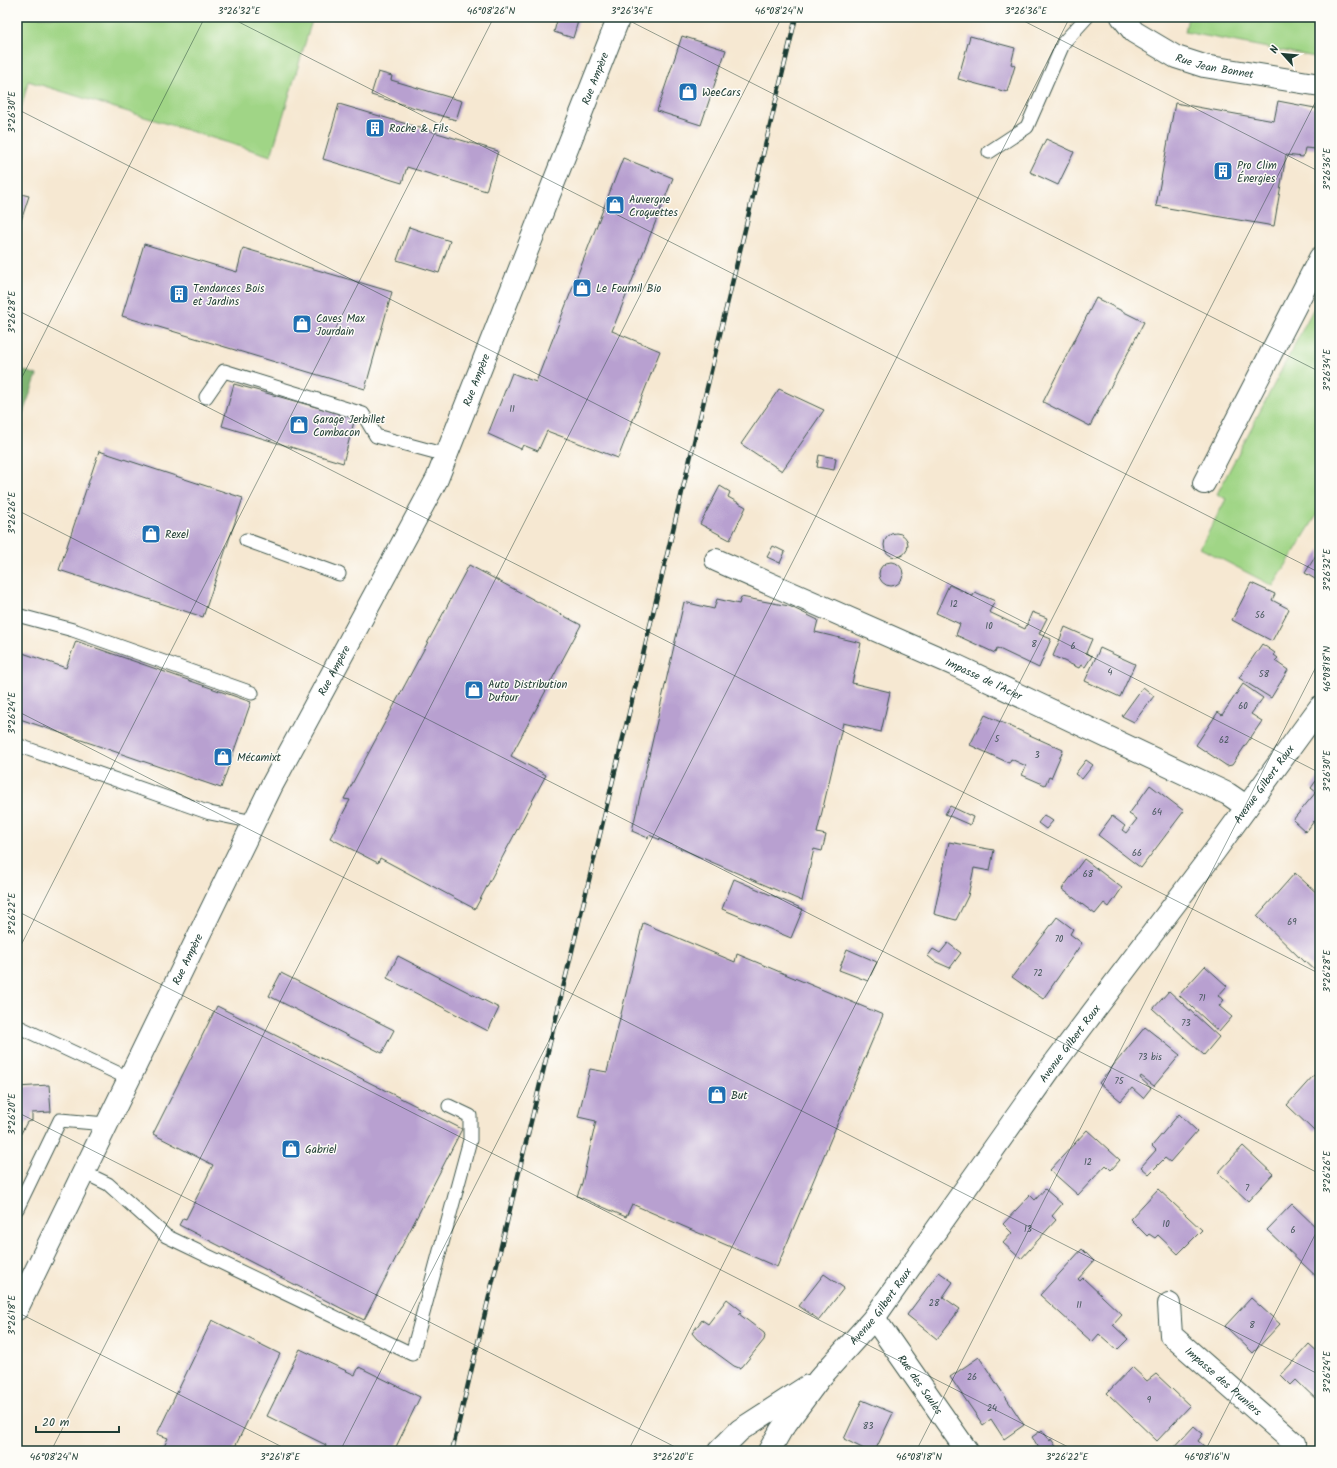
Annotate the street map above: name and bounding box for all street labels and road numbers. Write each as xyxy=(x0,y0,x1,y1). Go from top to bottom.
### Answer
street label: Rue Jean Bonnet xyxy=(1173,49,1256,84)
street label: Rue Ampère xyxy=(577,50,614,108)
street label: Rue Ampère xyxy=(458,351,496,409)
street label: Rue Ampère xyxy=(314,642,356,699)
street label: Impasse de l'Acier xyxy=(942,654,1026,706)
street label: Avenue Gilbert Roux xyxy=(1230,741,1299,828)
street label: Rue Ampère xyxy=(168,931,208,988)
street label: Avenue Gilbert Roux xyxy=(1035,1001,1106,1087)
street label: Avenue Gilbert Roux xyxy=(846,1264,917,1350)
street label: Impasse des Pruniers xyxy=(1180,1343,1266,1421)
street label: Rue des Saules xyxy=(892,1351,947,1419)

